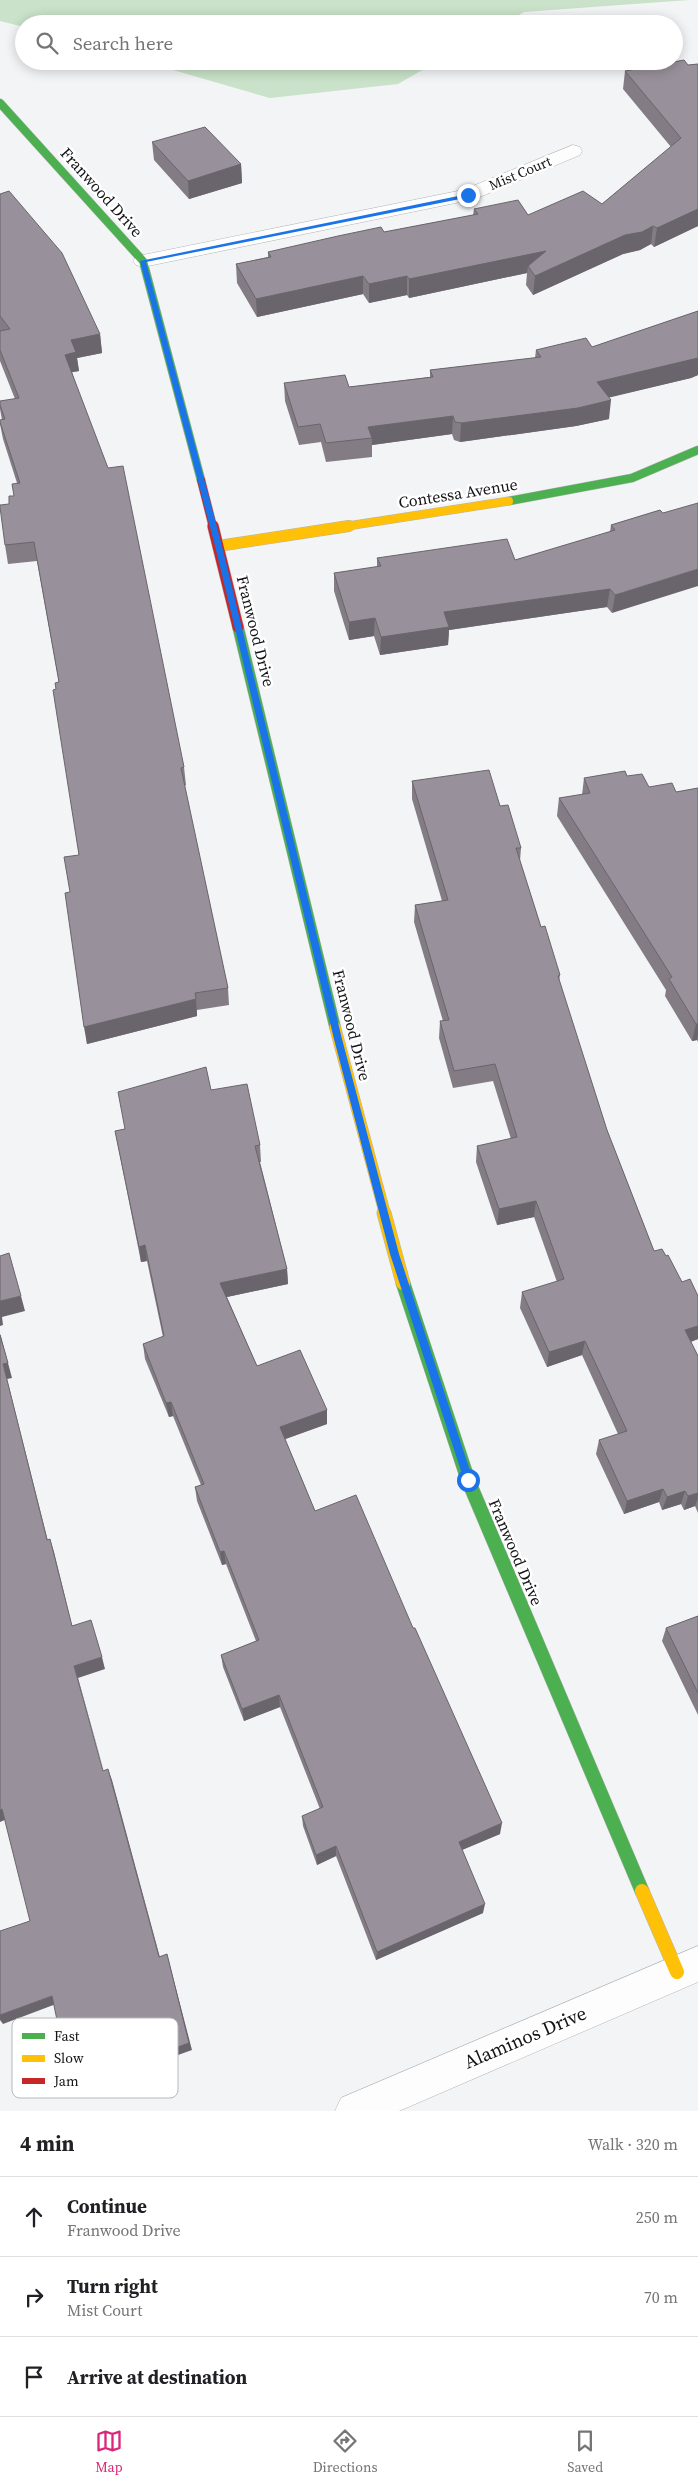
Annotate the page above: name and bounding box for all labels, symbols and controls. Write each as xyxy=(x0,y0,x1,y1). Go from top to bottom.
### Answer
search box xyxy=(15,15,683,70)
icon: search xyxy=(33,29,61,57)
text: Search here xyxy=(73,30,173,56)
street label: Franwood Drive xyxy=(56,142,148,242)
street label: Mist Court xyxy=(486,151,555,195)
route end xyxy=(457,184,480,207)
street label: Contessa Avenue xyxy=(397,473,519,513)
street label: Franwood Drive xyxy=(232,573,280,689)
street label: Franwood Drive xyxy=(328,967,376,1083)
route start xyxy=(457,1469,480,1492)
street label: Franwood Drive xyxy=(484,1495,548,1609)
street label: Alaminos Drive xyxy=(460,1999,590,2075)
legend xyxy=(12,2018,178,2098)
text: Fast xyxy=(54,2026,80,2046)
text: Slow xyxy=(54,2048,84,2068)
text: Jam xyxy=(53,2071,79,2091)
text: 4 min xyxy=(20,2129,75,2158)
text: Walk · 320 m xyxy=(588,2133,678,2155)
text: Continue xyxy=(67,2193,147,2219)
icon: ahead xyxy=(20,2203,48,2231)
text: 250 m xyxy=(636,2206,678,2228)
text: Franwood Drive xyxy=(67,2219,181,2241)
text: Turn right xyxy=(67,2273,158,2299)
icon: right xyxy=(20,2283,48,2311)
text: 70 m xyxy=(644,2286,678,2308)
text: Mist Court xyxy=(67,2299,142,2321)
icon: arrive xyxy=(20,2363,48,2391)
text: Arrive at destination xyxy=(67,2364,247,2390)
tab: Map xyxy=(95,2427,123,2477)
tab: Directions xyxy=(313,2427,377,2477)
tab: Saved xyxy=(567,2427,603,2477)

